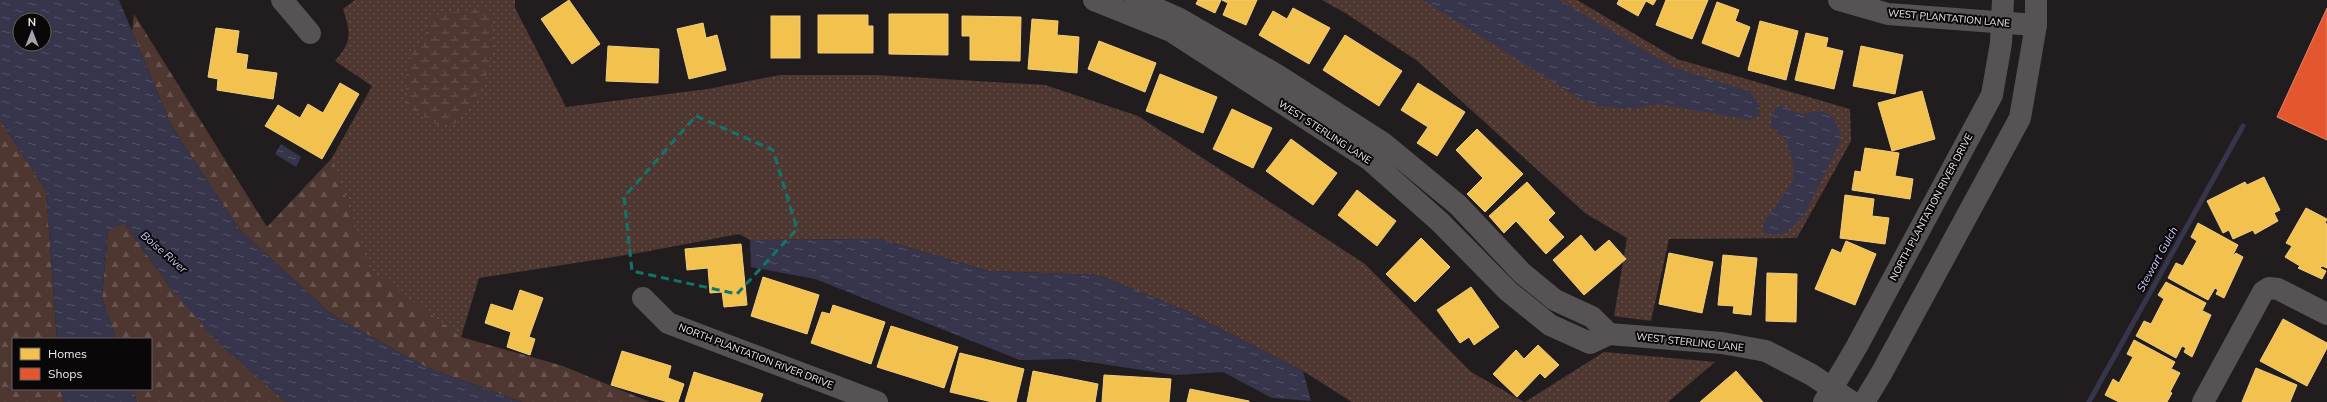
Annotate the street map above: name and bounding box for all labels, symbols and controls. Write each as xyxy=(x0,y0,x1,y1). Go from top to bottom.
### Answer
street label: WEST PLANTATION LANE xyxy=(1887,6,2011,30)
north arrow xyxy=(12,12,52,52)
text: N xyxy=(28,15,36,29)
street label: WEST STERLING LANE xyxy=(1276,97,1374,167)
street label: NORTH PLANTATION RIVER DRIVE xyxy=(1887,131,1975,283)
water label: Stewart Gulch xyxy=(2133,224,2181,294)
water label: Boise River xyxy=(138,228,191,277)
street label: NORTH PLANTATION RIVER DRIVE xyxy=(677,320,835,392)
street label: WEST STERLING LANE xyxy=(1636,330,1744,354)
legend xyxy=(12,338,152,390)
text: Homes xyxy=(48,346,87,361)
text: Shops xyxy=(48,366,83,381)

